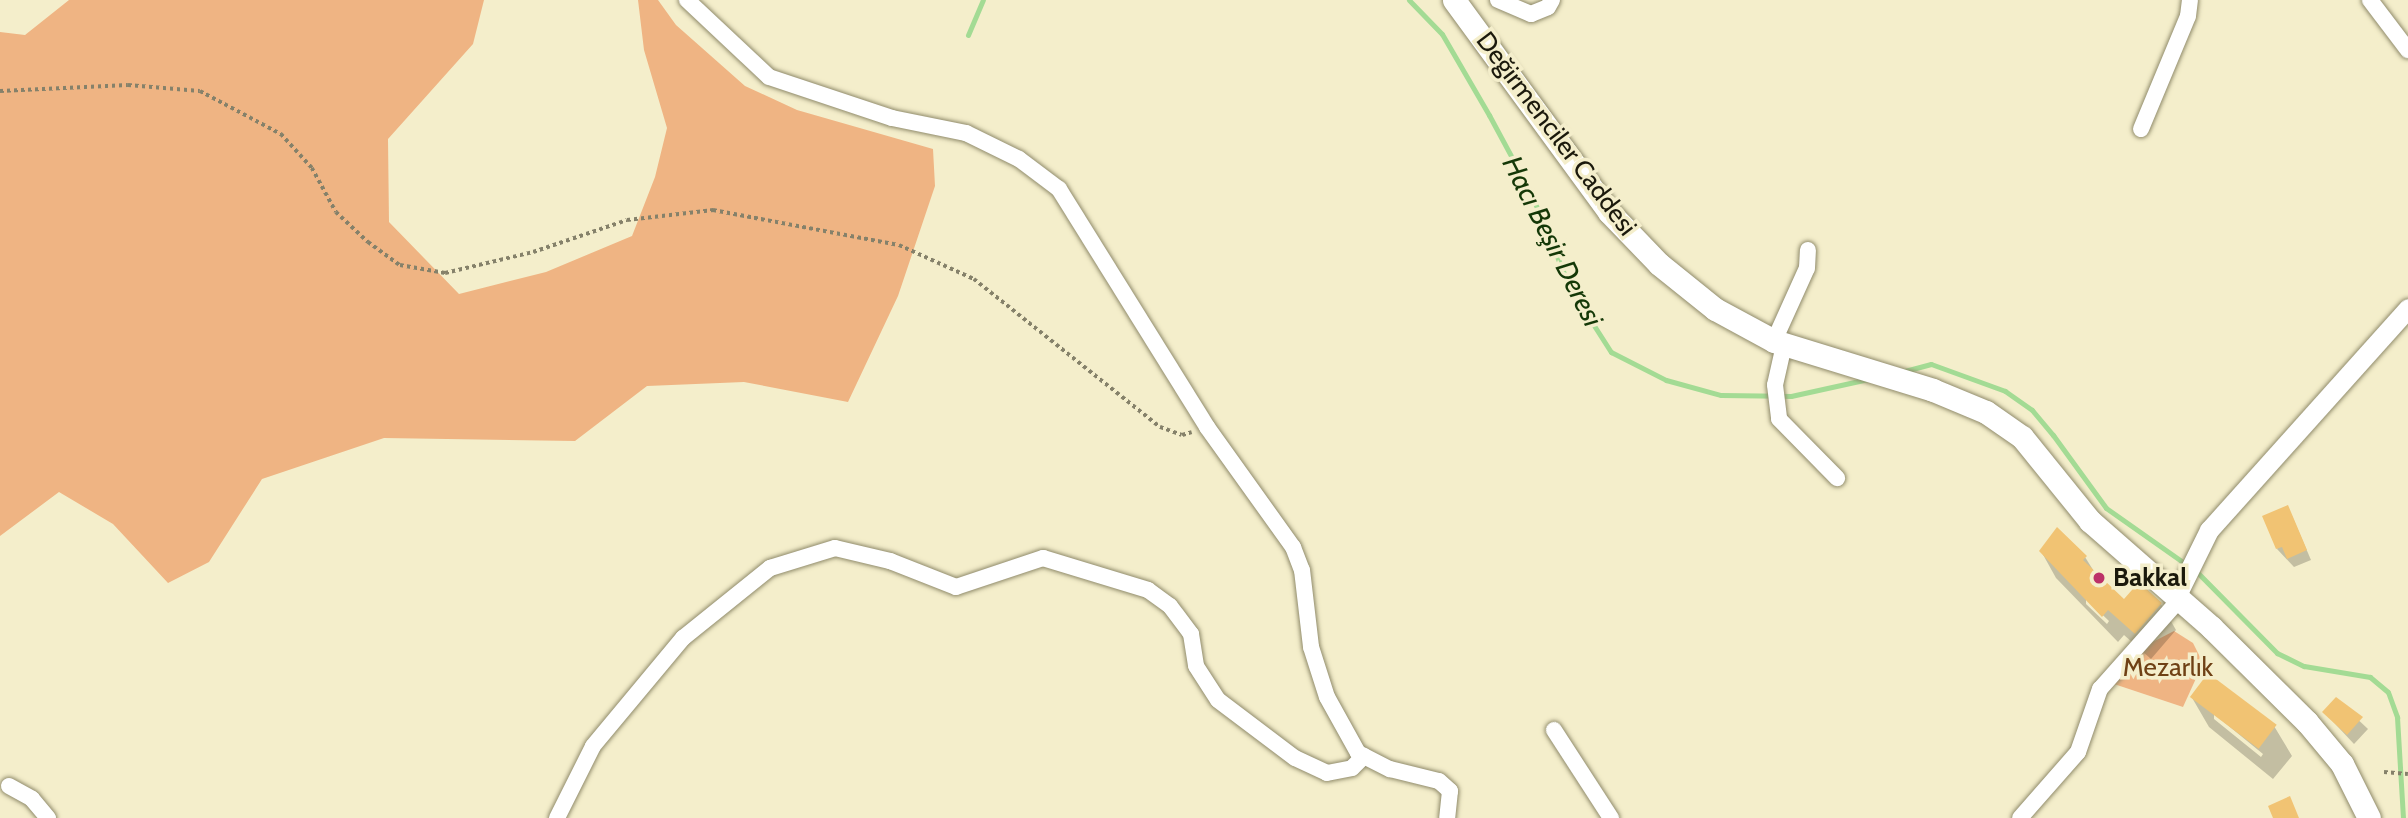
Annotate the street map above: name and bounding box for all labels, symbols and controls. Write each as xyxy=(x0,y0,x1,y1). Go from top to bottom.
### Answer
street label: Değirmenciler Caddesi xyxy=(1469,26,1643,242)
water label: Hacı Beşir Deresi xyxy=(1496,150,1610,332)
place label: Bakkal xyxy=(2113,562,2187,594)
marker: Bakkal xyxy=(2091,570,2107,586)
park label: Mezarlık xyxy=(2123,652,2213,684)

